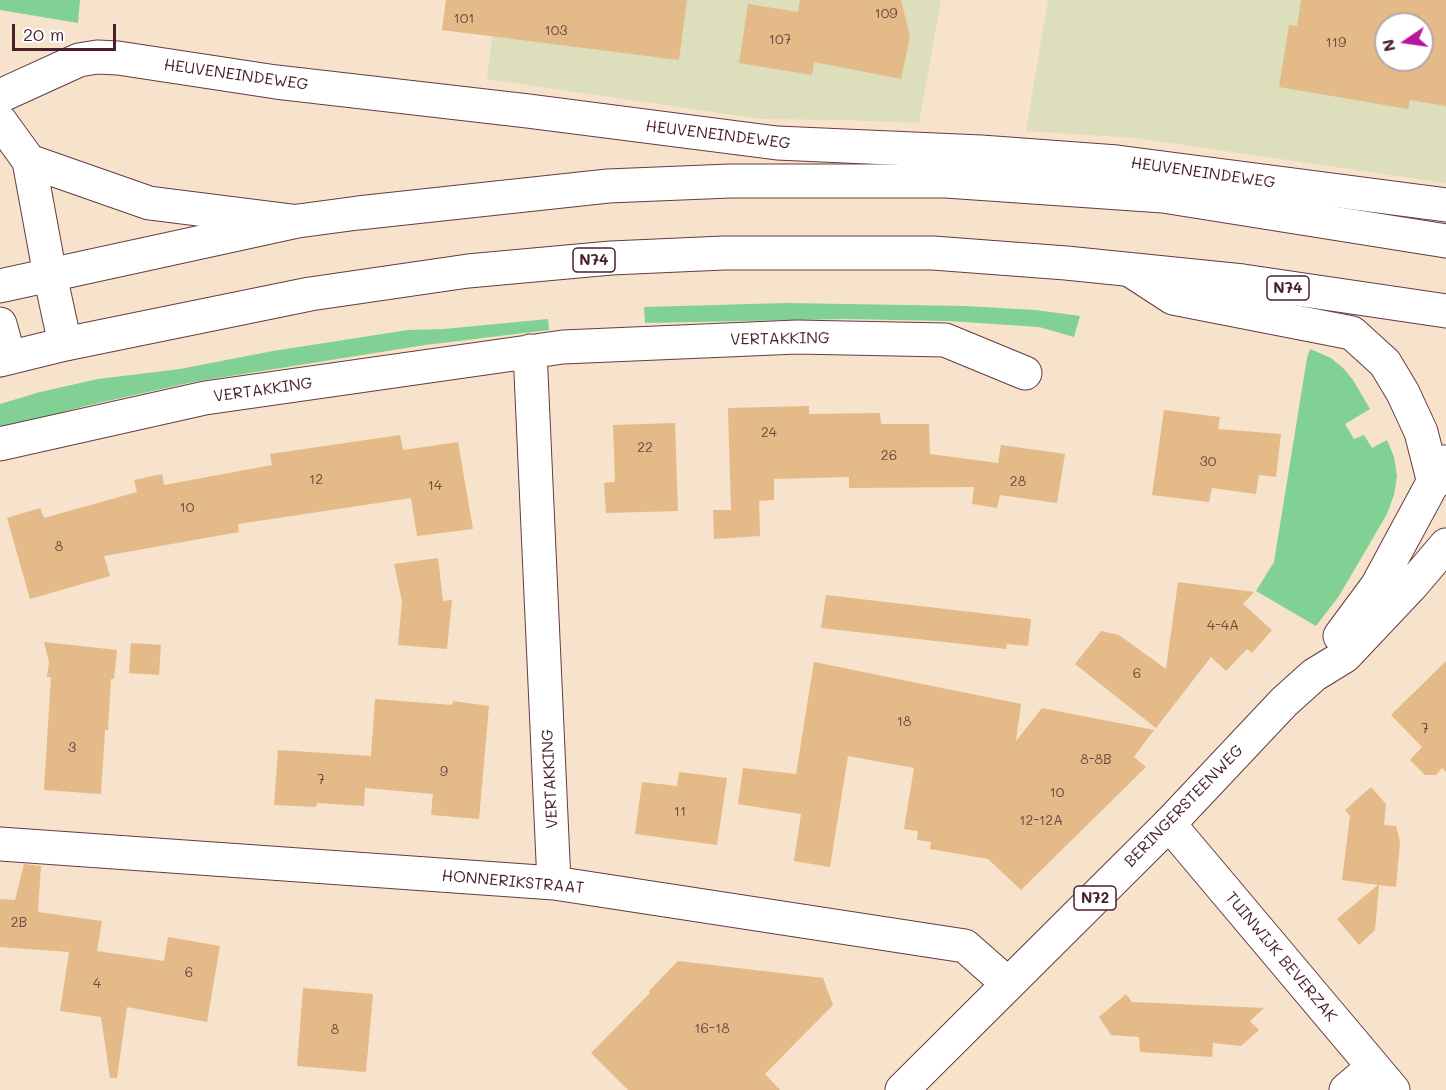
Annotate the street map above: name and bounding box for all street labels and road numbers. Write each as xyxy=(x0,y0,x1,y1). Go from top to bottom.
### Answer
street label: HEUVENEINDEWEG xyxy=(163,55,309,95)
street label: HEUVENEINDEWEG xyxy=(645,117,791,153)
street label: HEUVENEINDEWEG xyxy=(1130,153,1276,193)
road number: N74 xyxy=(573,248,615,272)
road number: N74 xyxy=(1267,276,1309,300)
street label: VERTAKKING xyxy=(730,329,830,349)
street label: VERTAKKING xyxy=(212,374,314,406)
street label: VERTAKKING xyxy=(538,729,562,829)
street label: BERINGERSTEENWEG xyxy=(1121,741,1247,871)
street label: HONNERIKSTRAAT xyxy=(441,866,585,898)
road number: N72 xyxy=(1074,886,1116,910)
street label: TUINWIJK BEVERZAK xyxy=(1221,888,1341,1026)

